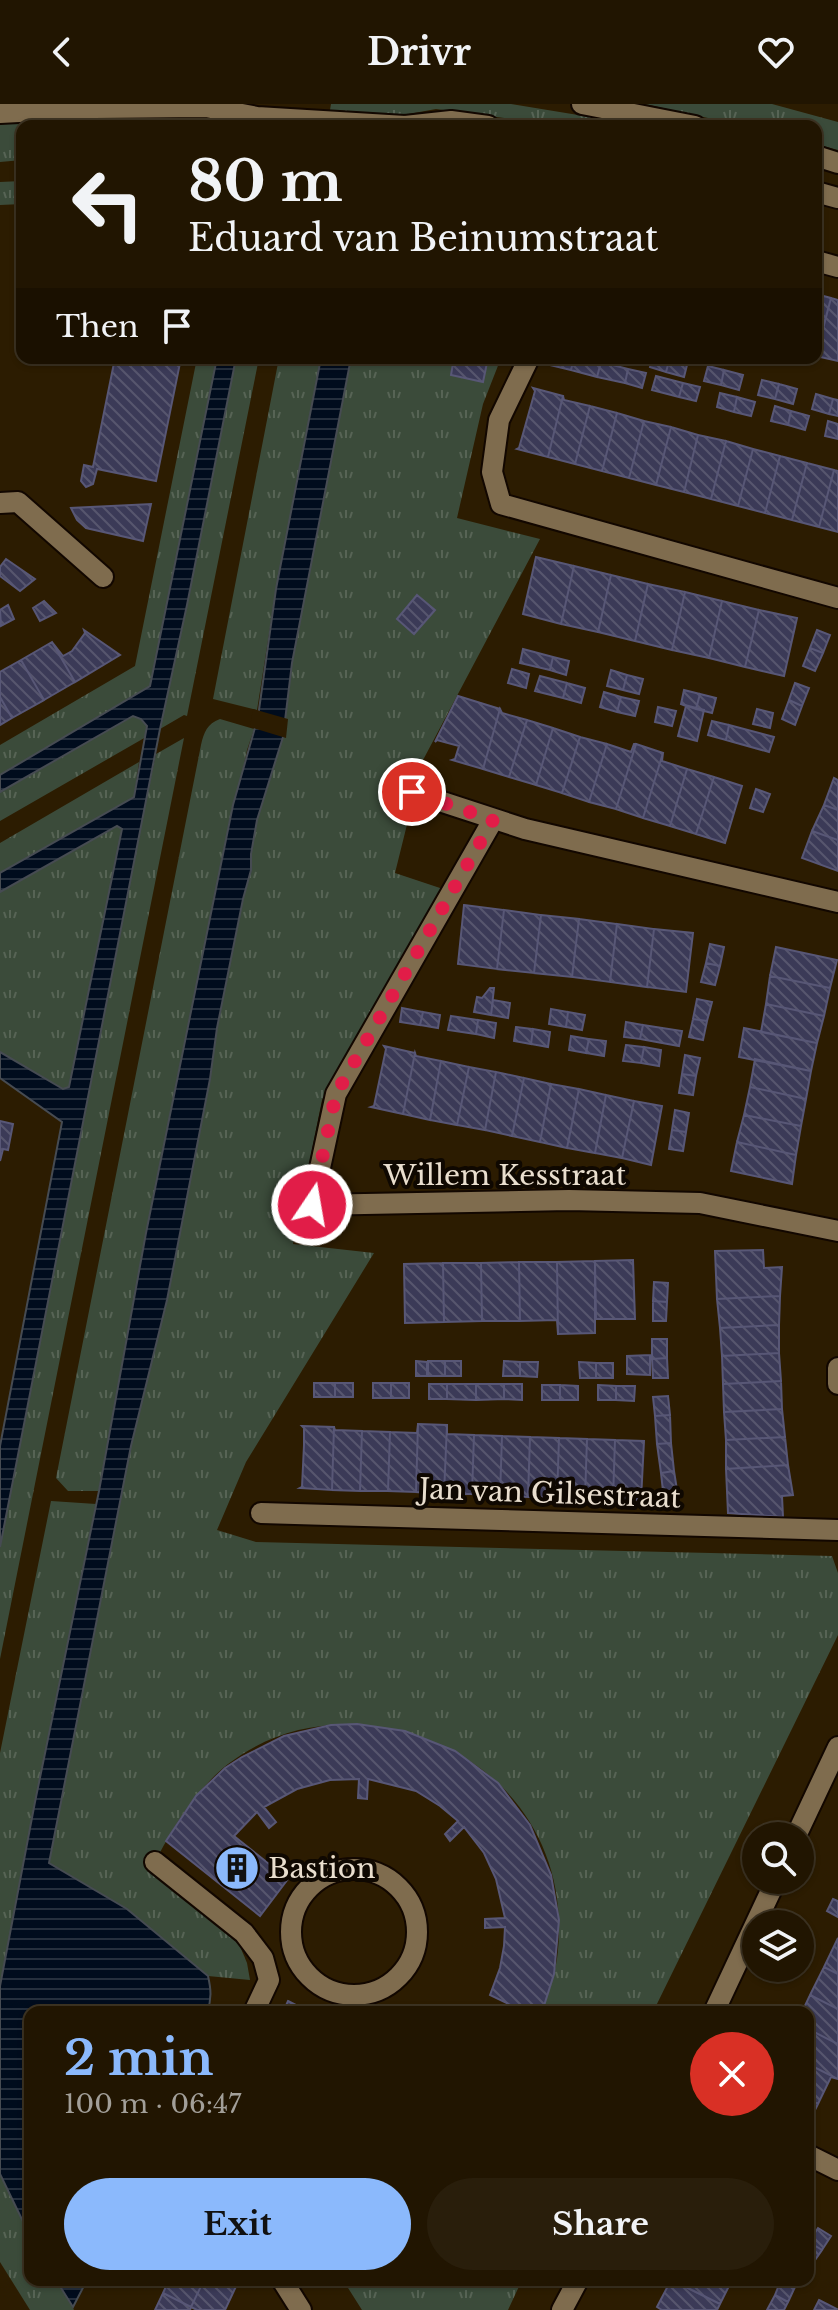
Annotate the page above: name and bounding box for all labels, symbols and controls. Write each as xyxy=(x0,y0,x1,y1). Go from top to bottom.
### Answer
icon: back xyxy=(40,30,84,74)
text: Drivr xyxy=(367,30,471,75)
icon: heart xyxy=(754,30,798,74)
text: 80 m xyxy=(188,147,343,216)
icon: left xyxy=(56,152,160,256)
text: Eduard van Beinumstraat xyxy=(188,216,658,261)
icon: arrive xyxy=(155,304,199,348)
text: Then xyxy=(56,308,139,345)
pin xyxy=(378,758,446,826)
icon: arrive xyxy=(390,770,434,814)
street label: Willem Kesstraat xyxy=(383,1158,627,1193)
position arrow xyxy=(270,1163,354,1247)
street label: Jan van Gilsestraat xyxy=(415,1471,682,1516)
map controls xyxy=(742,1822,814,1982)
button: search xyxy=(742,1822,814,1894)
building icon: Bastion xyxy=(213,1844,261,1892)
place label: Bastion xyxy=(268,1851,375,1886)
button: layers xyxy=(742,1910,814,1982)
text: 2 min xyxy=(64,2028,213,2088)
button: close xyxy=(690,2032,774,2116)
text: 100 m · 06:47 xyxy=(64,2088,241,2120)
button: Exit xyxy=(64,2178,411,2270)
button: Share xyxy=(427,2178,774,2270)

